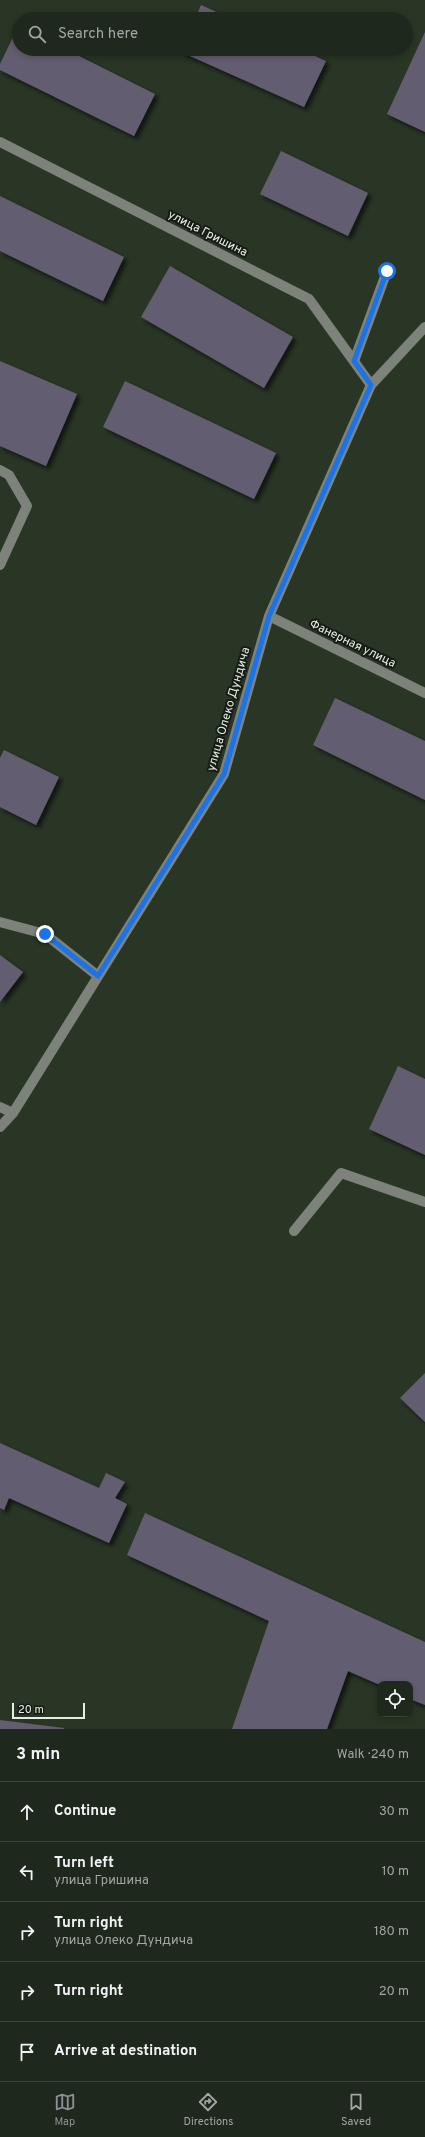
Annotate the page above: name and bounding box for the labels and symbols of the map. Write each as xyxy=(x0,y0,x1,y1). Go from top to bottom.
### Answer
street label: улица Гришина xyxy=(165,207,250,261)
route start xyxy=(378,262,396,280)
street label: Фанерная улица xyxy=(307,616,398,672)
street label: улица Олеко Дундича xyxy=(204,645,254,773)
route end xyxy=(36,925,54,943)
scale bar xyxy=(12,1701,85,1720)

